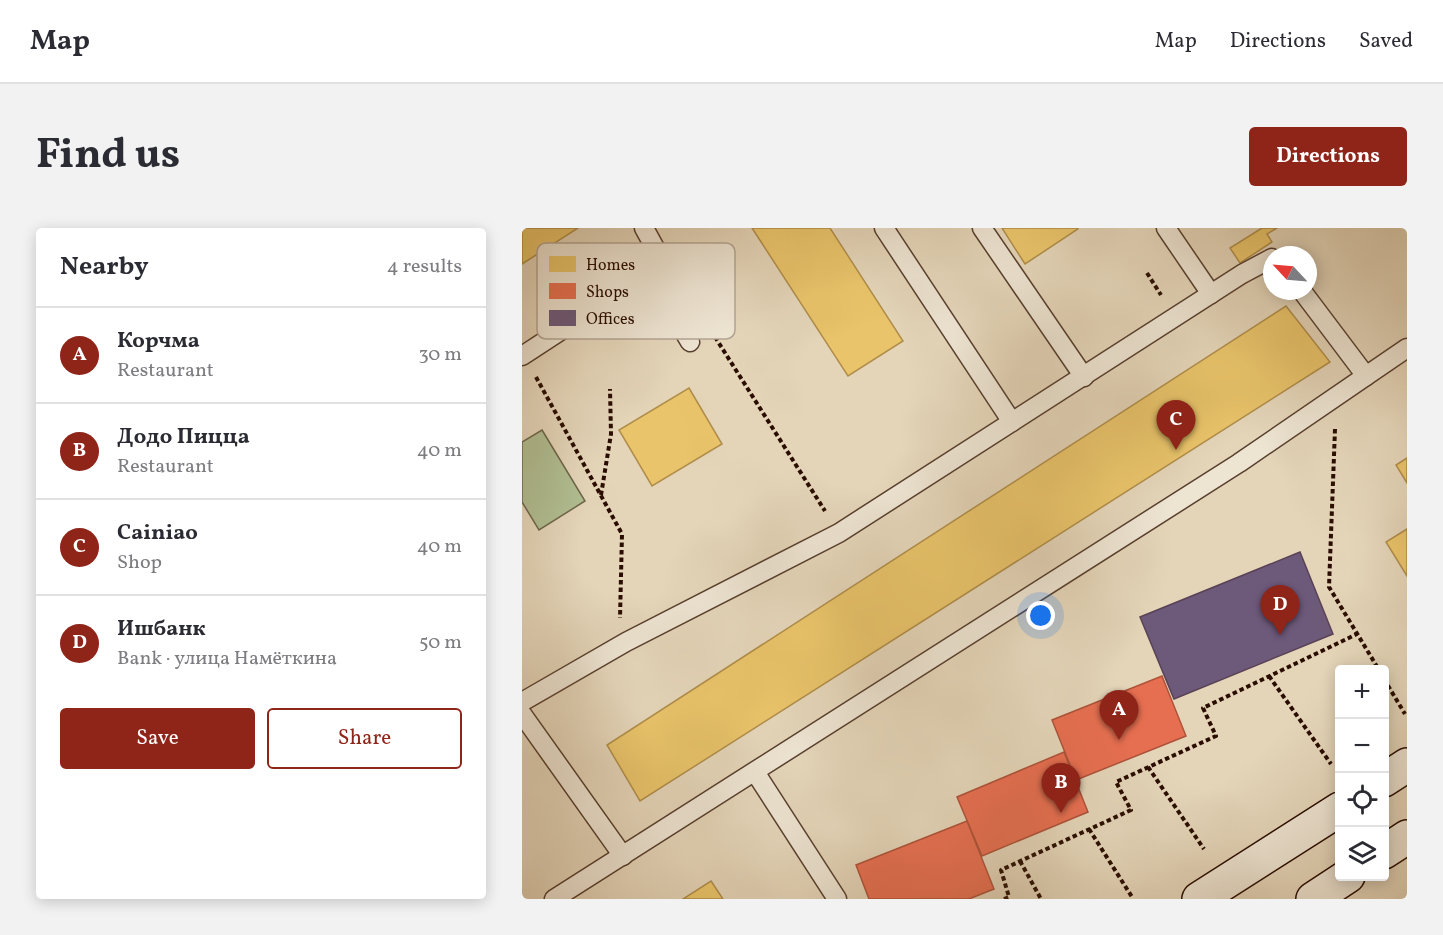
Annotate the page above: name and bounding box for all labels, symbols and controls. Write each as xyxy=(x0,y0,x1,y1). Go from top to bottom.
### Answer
text: Map xyxy=(30,22,90,61)
text: Map xyxy=(1155,27,1197,56)
text: Directions xyxy=(1230,27,1326,56)
text: Saved xyxy=(1359,27,1413,56)
text: Find us xyxy=(36,127,180,186)
button: Directions xyxy=(1249,127,1407,186)
legend xyxy=(537,243,735,339)
north arrow xyxy=(1263,246,1317,300)
text: Nearby xyxy=(60,249,149,285)
text: 4 results xyxy=(387,253,462,281)
text: Homes xyxy=(586,255,635,277)
text: Shops xyxy=(586,282,629,304)
text: Offices xyxy=(586,309,635,331)
text: Корчма xyxy=(117,326,200,357)
text: A xyxy=(72,341,87,369)
text: 30 m xyxy=(418,341,462,369)
text: Restaurant xyxy=(117,357,214,385)
pin: C xyxy=(1156,400,1196,450)
text: Додо Пицца xyxy=(117,422,250,453)
text: B xyxy=(73,437,86,465)
text: 40 m xyxy=(417,437,462,465)
text: Restaurant xyxy=(117,453,214,481)
text: Cainiao xyxy=(117,518,198,549)
text: C xyxy=(73,533,86,561)
text: 40 m xyxy=(417,533,462,561)
text: Shop xyxy=(117,549,162,577)
pin: D xyxy=(1260,586,1299,635)
your location xyxy=(1026,601,1055,630)
text: Ишбанк xyxy=(117,614,206,645)
text: D xyxy=(72,629,87,657)
text: 50 m xyxy=(419,629,462,657)
text: Bank · улица Намёткина xyxy=(117,645,337,673)
map controls xyxy=(1335,665,1389,881)
button: + xyxy=(1335,665,1389,719)
pin: A xyxy=(1100,690,1138,740)
button: Save xyxy=(60,708,255,769)
button: Share xyxy=(267,708,462,769)
button: − xyxy=(1335,719,1389,773)
pin: B xyxy=(1042,764,1080,813)
button: locate xyxy=(1335,773,1389,827)
button: layers xyxy=(1335,827,1389,881)

